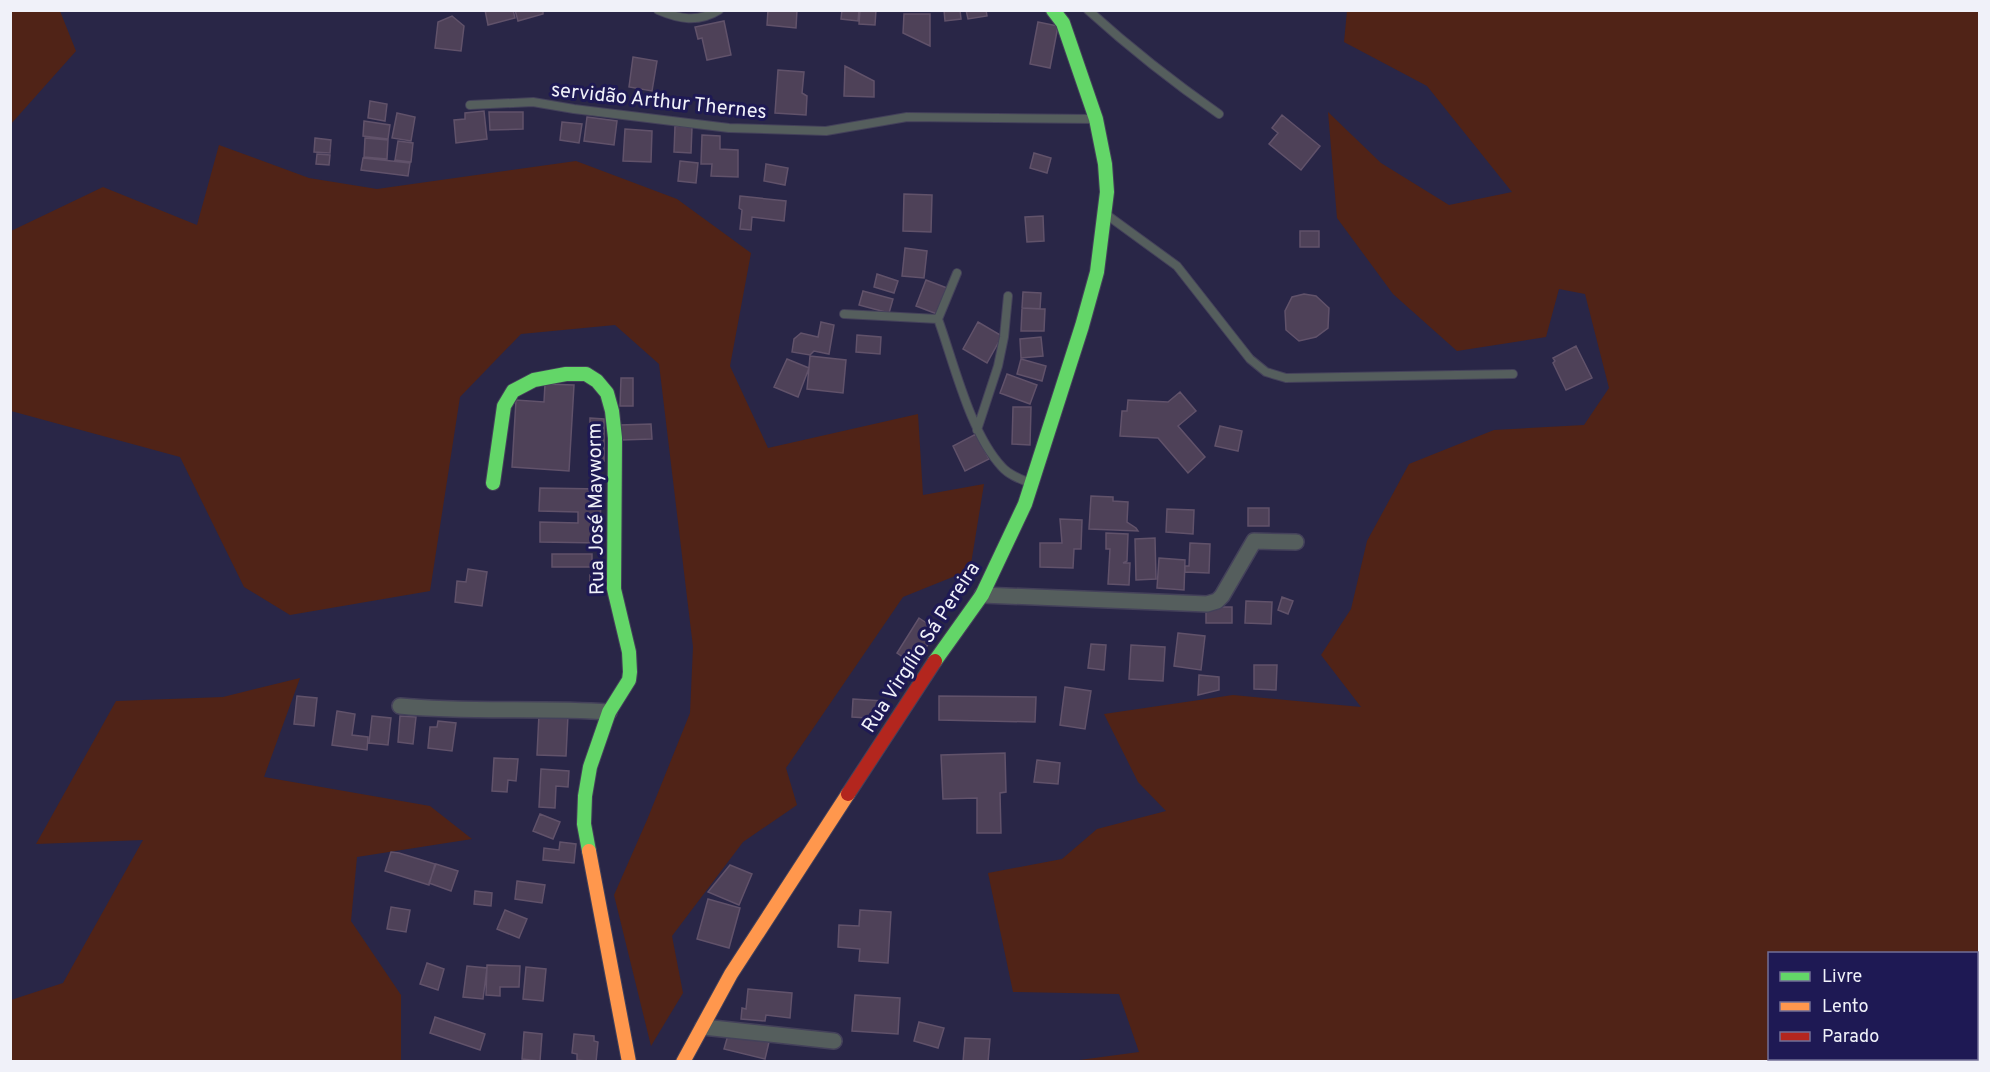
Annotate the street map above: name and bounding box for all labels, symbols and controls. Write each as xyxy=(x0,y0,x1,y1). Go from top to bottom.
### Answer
street label: servidão Arthur Thernes xyxy=(550,78,768,126)
street label: Rua José Mayworm xyxy=(582,423,612,595)
street label: Rua Virgílio Sá Pereira xyxy=(857,558,987,738)
legend xyxy=(1768,952,1978,1060)
text: Livre xyxy=(1822,966,1862,989)
text: Lento xyxy=(1822,996,1868,1019)
text: Parado xyxy=(1822,1026,1879,1049)

